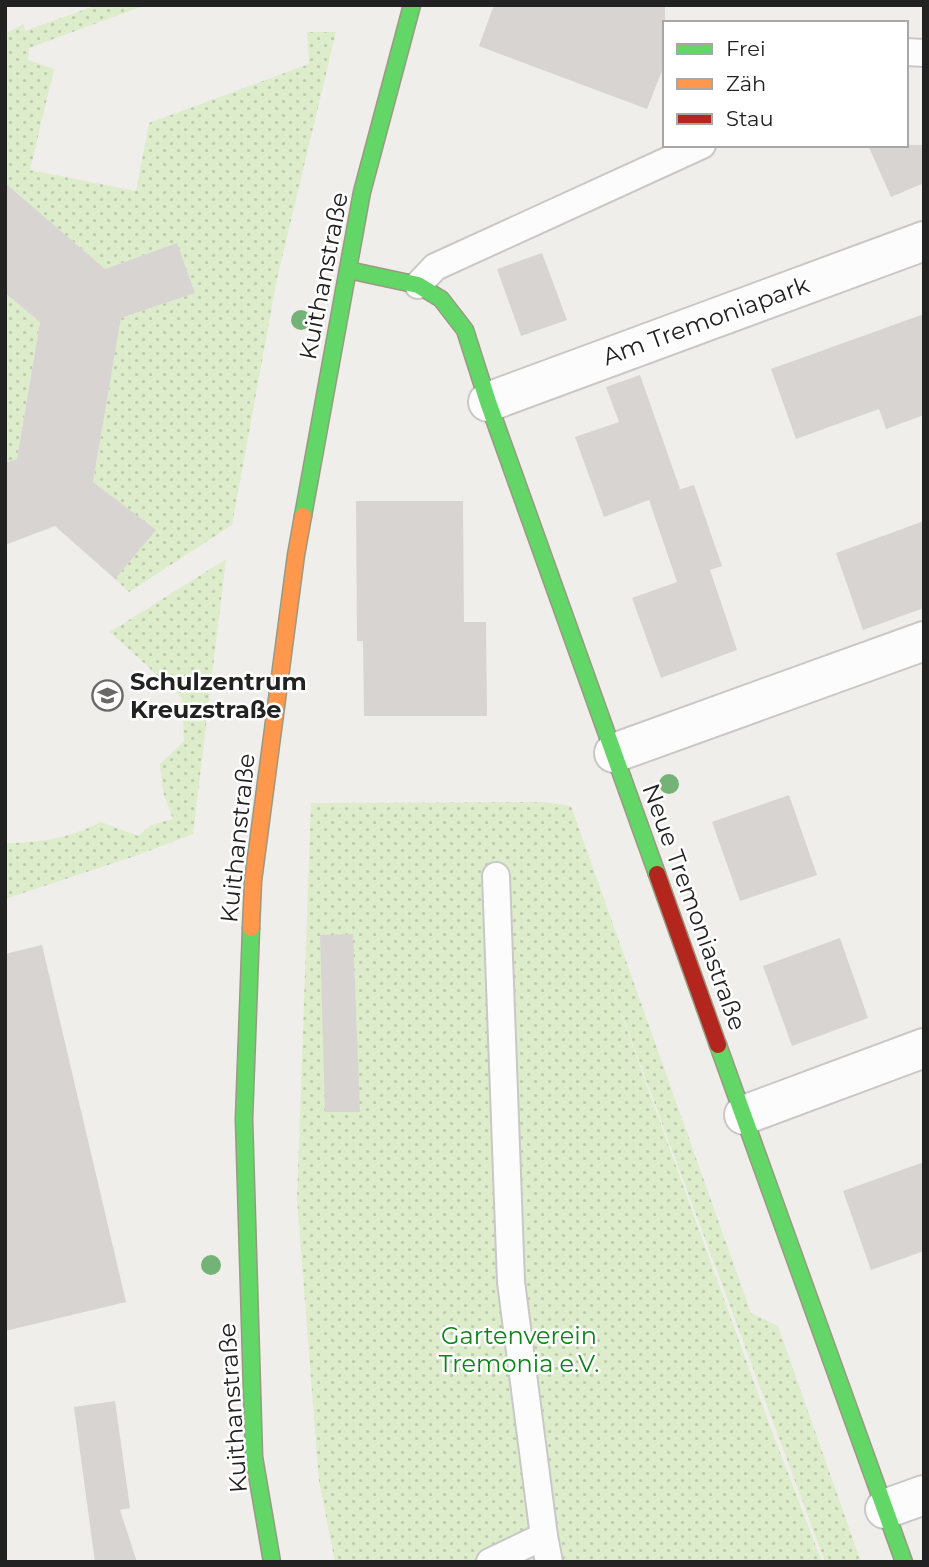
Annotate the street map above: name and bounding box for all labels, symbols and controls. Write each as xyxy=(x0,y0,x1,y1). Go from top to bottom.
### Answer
legend xyxy=(663,21,908,147)
text: Frei xyxy=(726,36,766,61)
text: Zäh xyxy=(726,71,766,96)
text: Stau xyxy=(726,106,774,131)
street label: Kuithanstraße xyxy=(293,190,354,362)
street label: Am Tremoniapark xyxy=(599,269,814,371)
place label: Schulzentrum Kreuzstraße xyxy=(130,667,307,724)
school or university icon: Schulzentrum Kreuzstraße xyxy=(90,679,124,713)
street label: Kuithanstraße xyxy=(214,752,261,924)
street label: Neue Tremoniastraße xyxy=(636,780,753,1034)
park label: Gartenverein Tremonia e.V. xyxy=(439,1321,599,1378)
street label: Kuithanstraße xyxy=(212,1322,253,1494)

